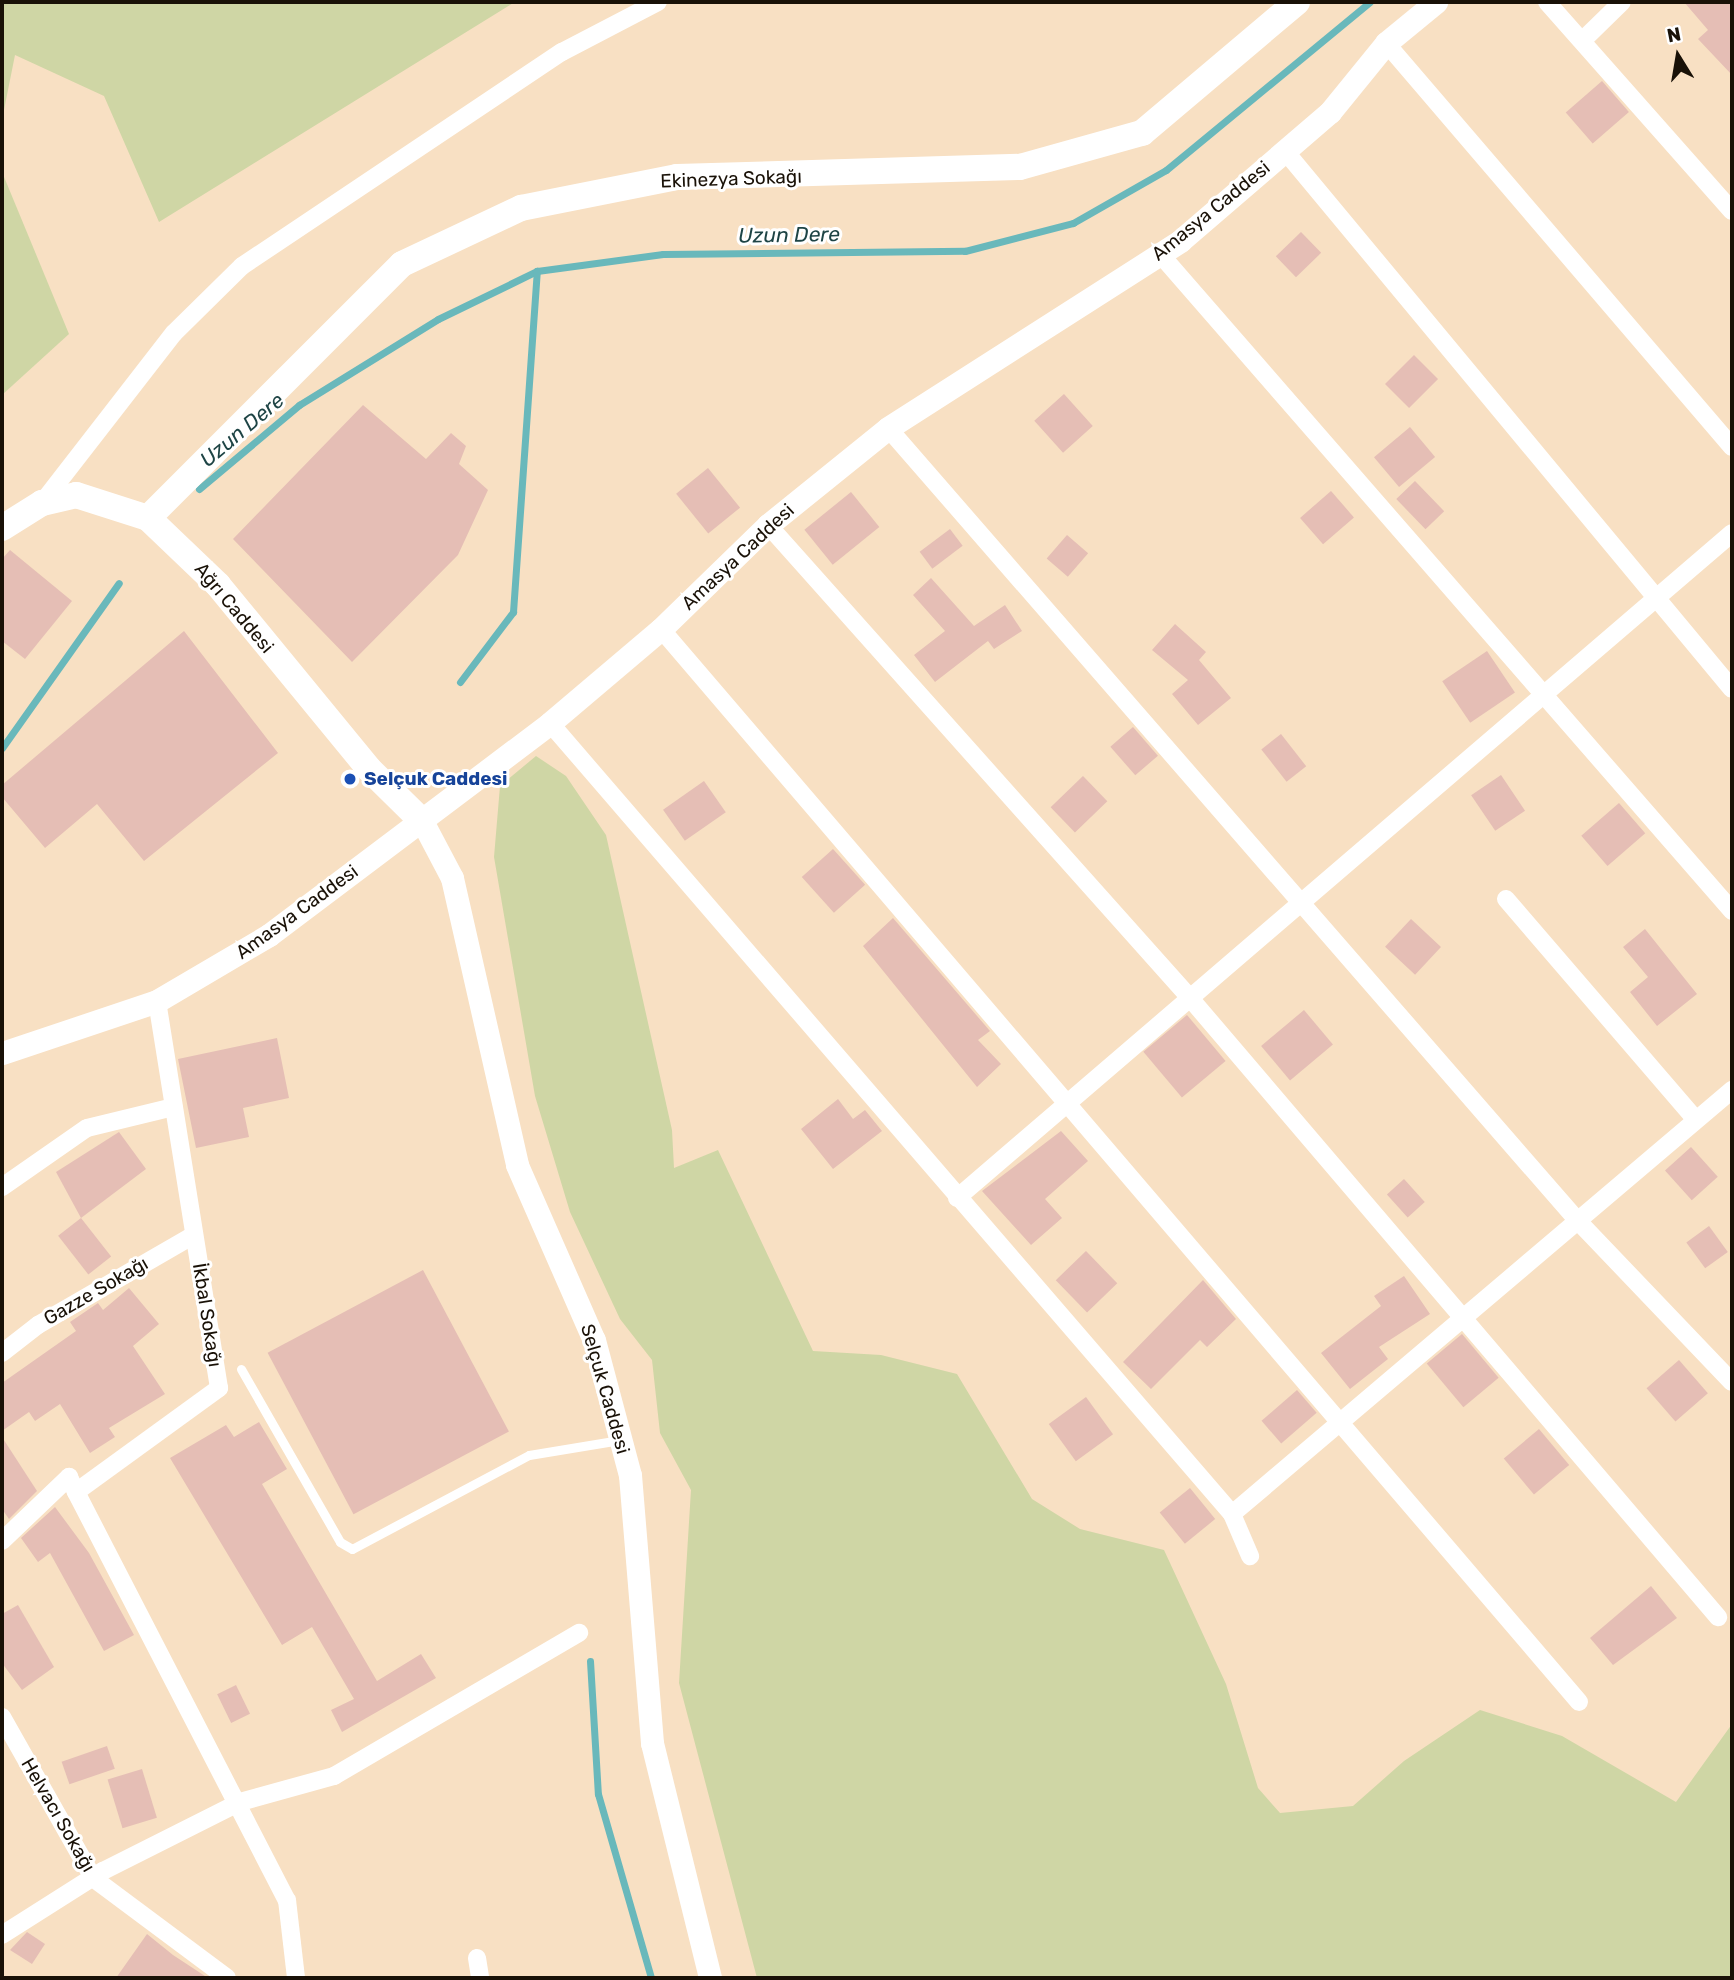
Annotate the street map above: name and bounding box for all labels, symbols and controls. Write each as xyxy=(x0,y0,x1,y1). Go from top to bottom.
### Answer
north arrow xyxy=(1643,21,1713,91)
text: N xyxy=(1665,22,1683,47)
street label: Amasya Caddesi xyxy=(1147,156,1275,266)
street label: Ekinezya Sokağı xyxy=(660,165,802,193)
water label: Uzun Dere xyxy=(738,222,840,248)
water label: Uzun Dere xyxy=(195,388,289,472)
street label: Amasya Caddesi xyxy=(677,499,799,615)
street label: Ağrı Caddesi xyxy=(190,558,278,658)
place label: Selçuk Caddesi xyxy=(364,768,508,790)
marker: Selçuk Caddesi xyxy=(342,771,358,787)
street label: Amasya Caddesi xyxy=(231,860,363,964)
street label: Gazze Sokağı xyxy=(40,1252,152,1330)
street label: İkbal Sokağı xyxy=(188,1261,226,1369)
street label: Selçuk Caddesi xyxy=(576,1321,634,1457)
street label: Helvacı Sokağı xyxy=(16,1754,100,1876)

